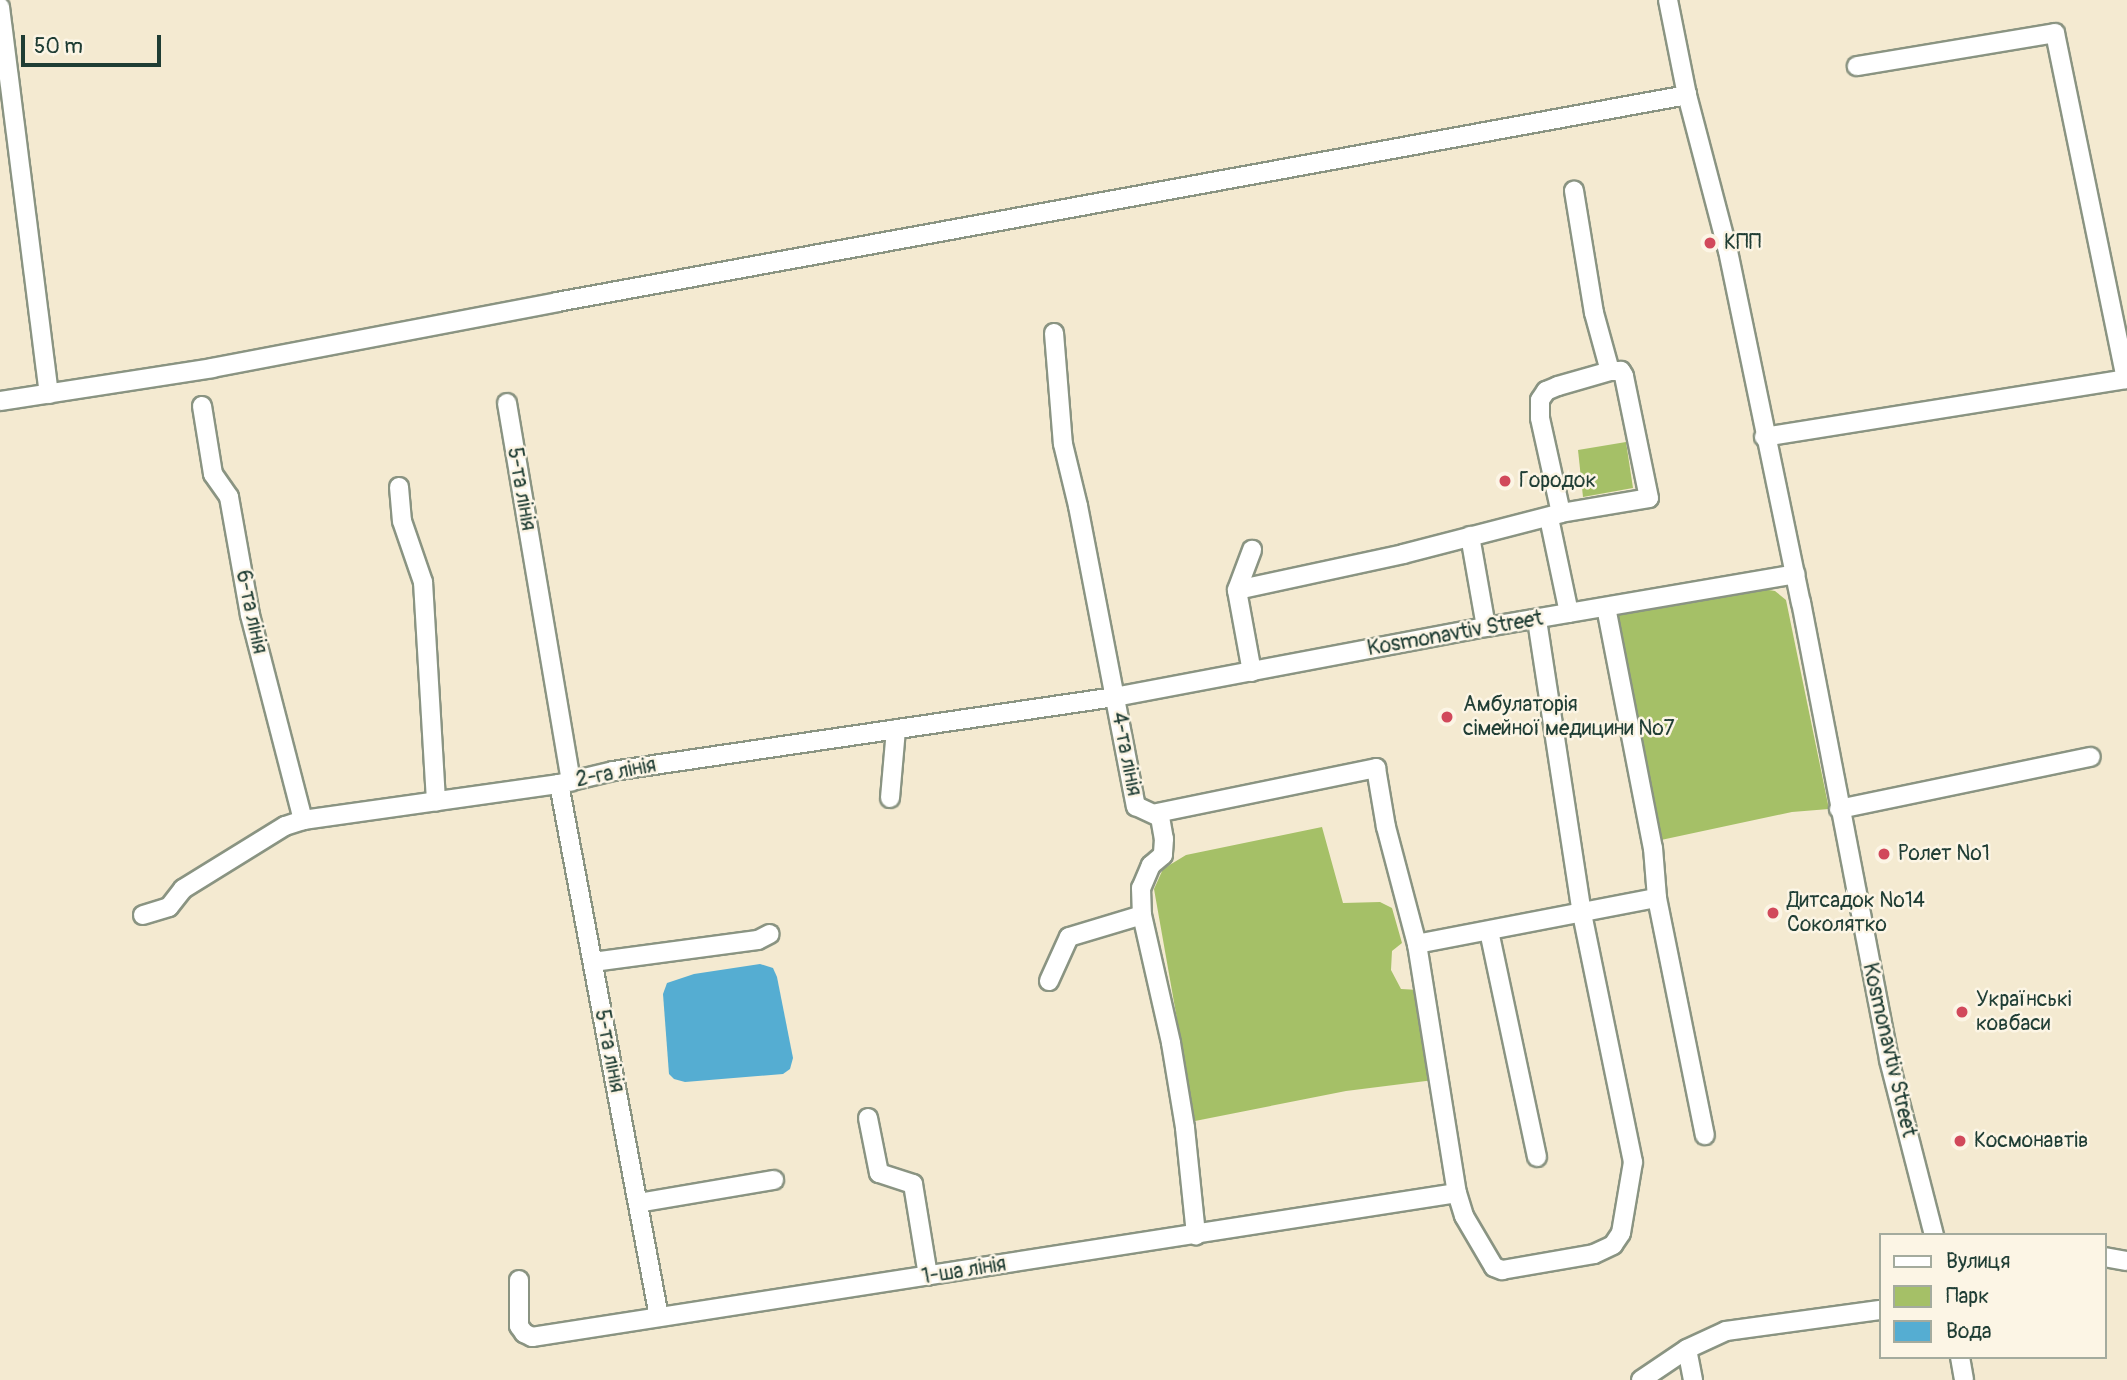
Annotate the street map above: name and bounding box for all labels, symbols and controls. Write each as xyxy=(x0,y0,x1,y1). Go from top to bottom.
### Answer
scale bar xyxy=(24,21,164,65)
text: 50 m xyxy=(34,33,83,60)
place label: КПП xyxy=(1724,230,1761,256)
marker: КПП xyxy=(1702,235,1718,251)
street label: 5-та лінія xyxy=(501,445,541,533)
place label: Городок xyxy=(1519,468,1596,494)
marker: Городок xyxy=(1497,473,1513,489)
street label: 6-та лінія xyxy=(230,568,272,656)
street label: Kosmonavtiv Street xyxy=(1365,606,1545,662)
place label: Амбулаторія сімейної медицини №7 xyxy=(1463,692,1675,742)
marker: Амбулаторія сімейної медицини №7 xyxy=(1437,707,1457,727)
street label: 4-та лінія xyxy=(1106,710,1146,798)
street label: 2-га лінія xyxy=(574,753,658,793)
place label: Ролет №1 xyxy=(1898,841,1990,867)
marker: Ролет №1 xyxy=(1876,846,1892,862)
place label: Дитсадок №14 Соколятко xyxy=(1787,888,1925,938)
marker: Дитсадок №14 Соколятко xyxy=(1765,905,1781,921)
street label: Kosmonavtiv Street xyxy=(1857,960,1921,1140)
place label: Українські ковбаси xyxy=(1976,987,2072,1037)
marker: Українські ковбаси xyxy=(1954,1004,1970,1020)
street label: 5-та лінія xyxy=(589,1007,629,1095)
place label: Космонавтів xyxy=(1974,1128,2088,1154)
marker: Космонавтів xyxy=(1952,1133,1968,1149)
legend xyxy=(1878,1233,2106,1359)
text: Вулиця xyxy=(1946,1248,2010,1275)
street label: 1-ша лінія xyxy=(920,1252,1008,1290)
text: Парк xyxy=(1946,1283,1989,1310)
text: Вода xyxy=(1946,1318,1992,1345)

